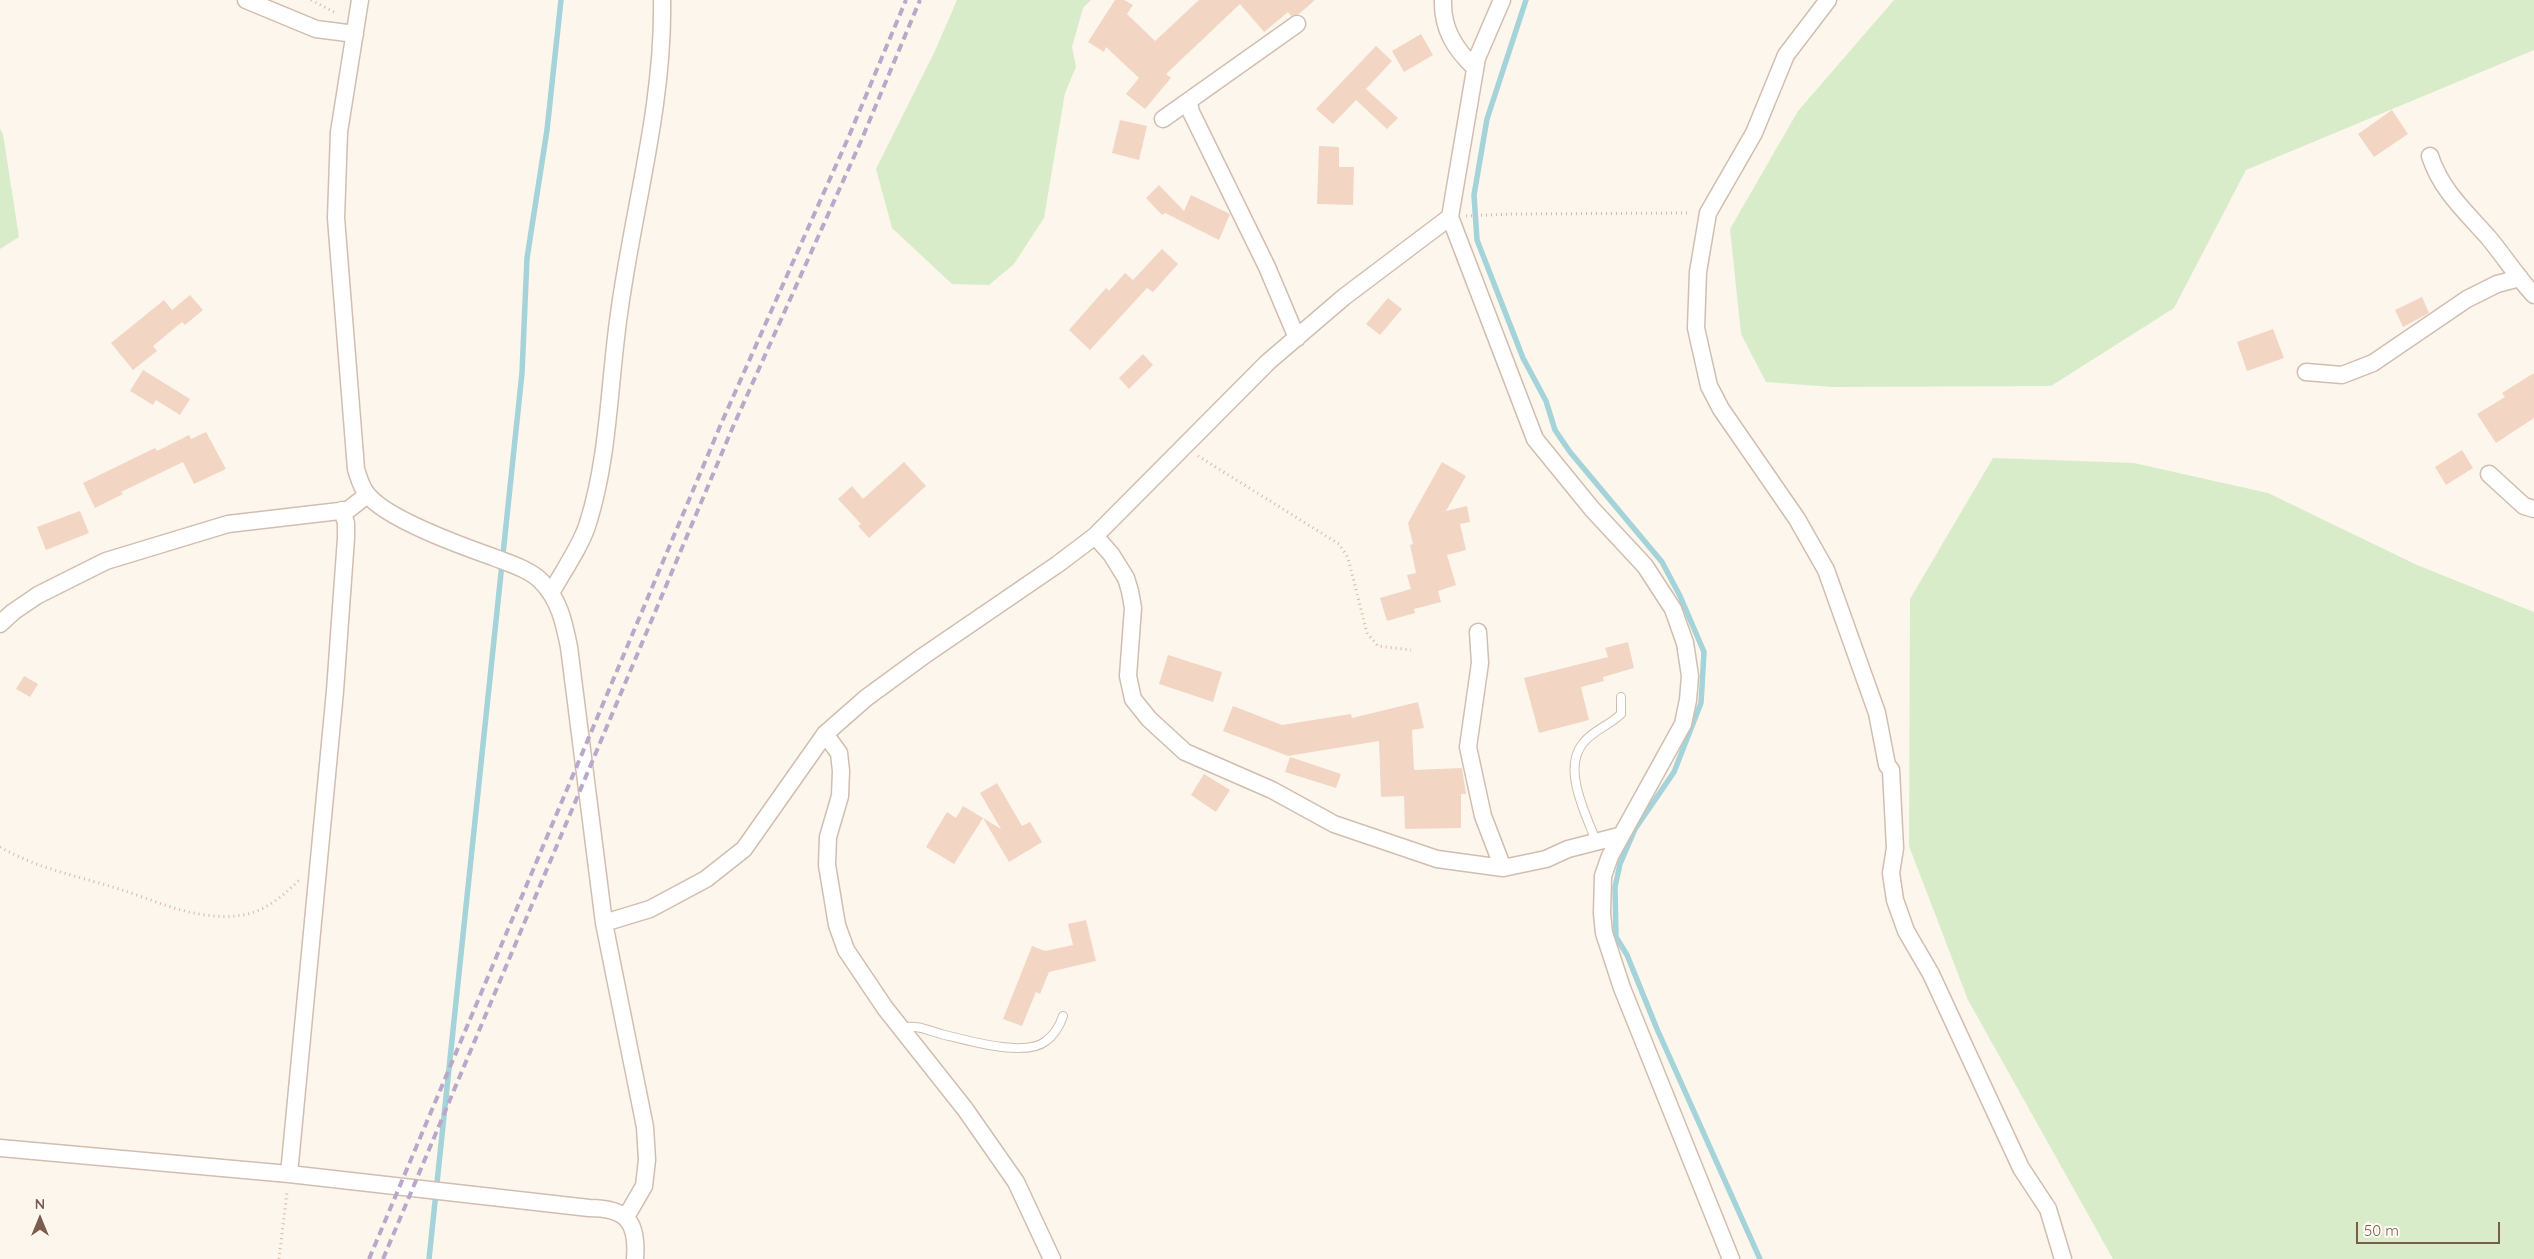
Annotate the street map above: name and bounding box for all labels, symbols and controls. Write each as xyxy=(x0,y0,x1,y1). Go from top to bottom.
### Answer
north arrow xyxy=(15,1194,65,1244)
text: N xyxy=(35,1195,45,1213)
scale bar xyxy=(2359,1212,2503,1244)
text: 50 m xyxy=(2364,1221,2399,1240)

